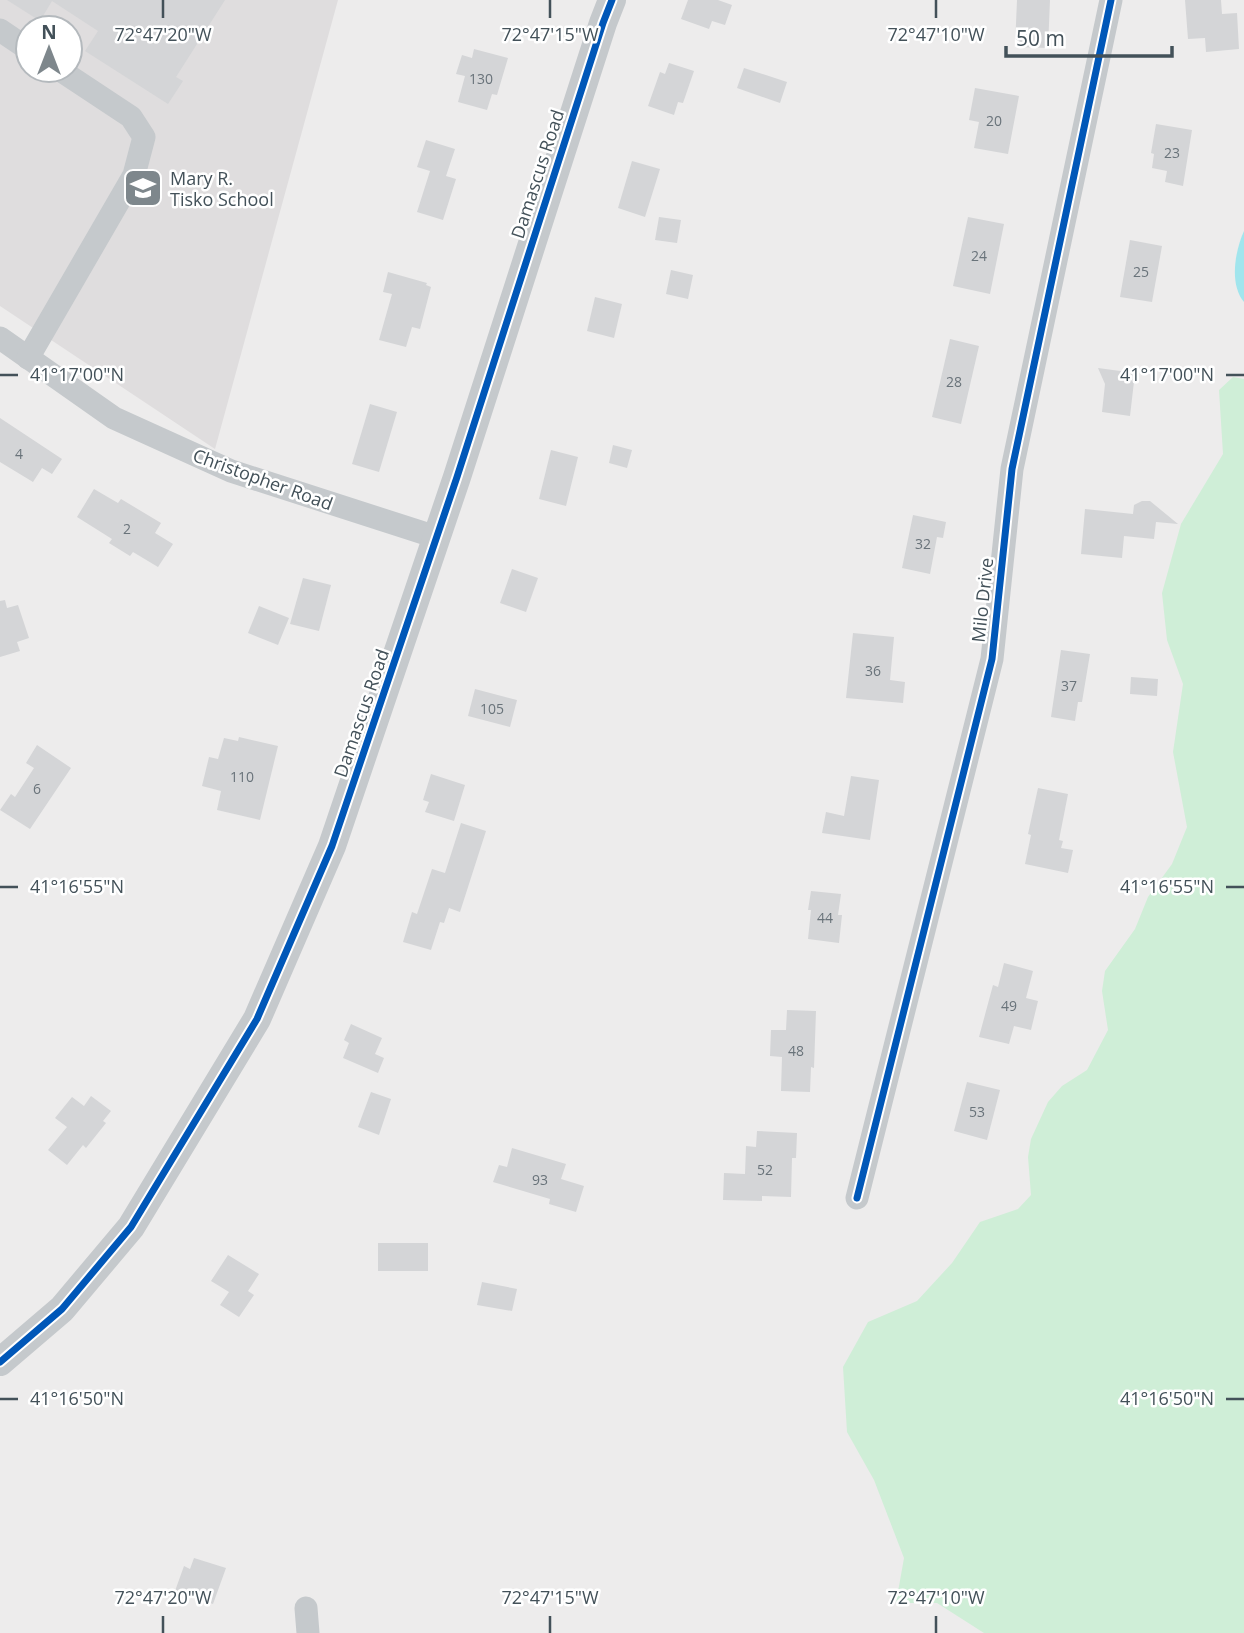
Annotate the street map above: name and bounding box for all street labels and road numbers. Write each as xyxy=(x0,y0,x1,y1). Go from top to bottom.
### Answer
street label: Damascus Road xyxy=(505,106,569,242)
street label: Christopher Road xyxy=(190,443,336,515)
street label: Milo Drive xyxy=(966,557,998,643)
street label: Damascus Road xyxy=(328,646,394,780)

